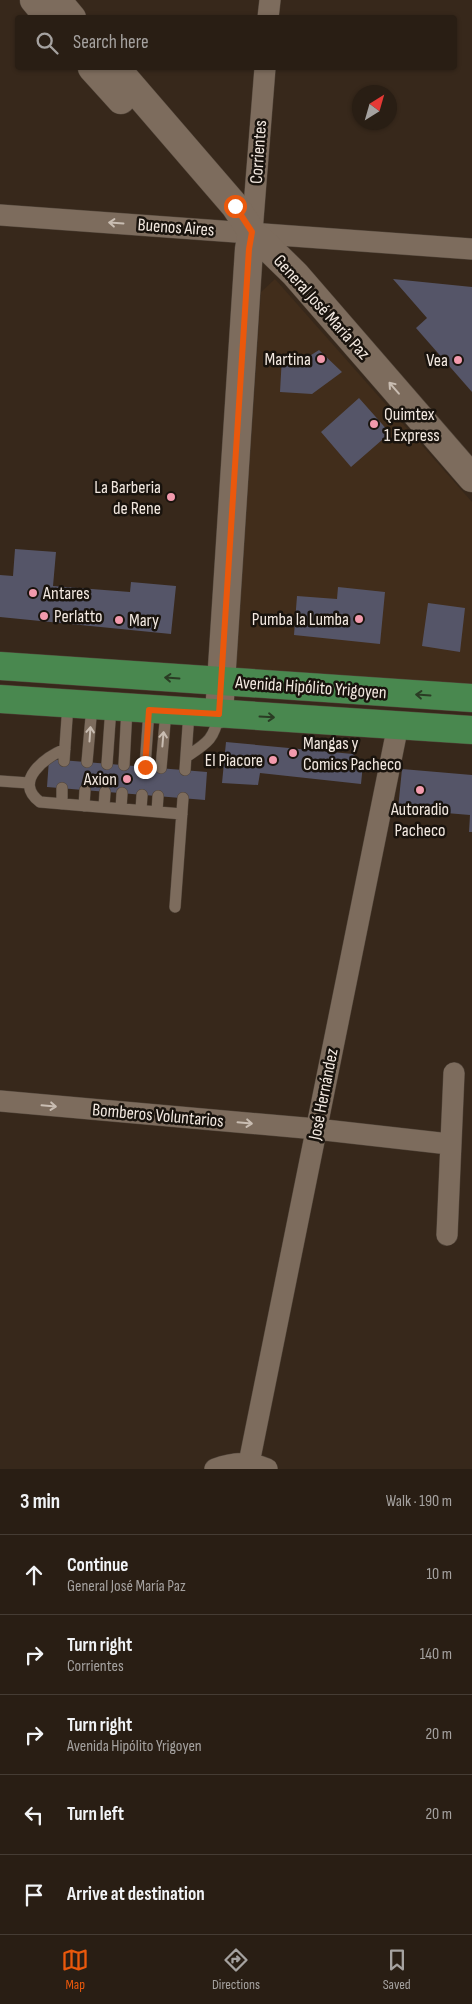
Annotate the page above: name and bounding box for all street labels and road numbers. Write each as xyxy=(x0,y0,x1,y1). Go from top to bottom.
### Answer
street label: Corrientes xyxy=(246,119,271,185)
street label: Buenos Aires xyxy=(137,214,215,241)
street label: General José María Paz xyxy=(269,251,374,364)
street label: Avenida Hipólito Yrigoyen xyxy=(234,672,387,703)
street label: José Hernández xyxy=(304,1046,343,1143)
street label: Bomberos Voluntarios xyxy=(91,1099,225,1132)

